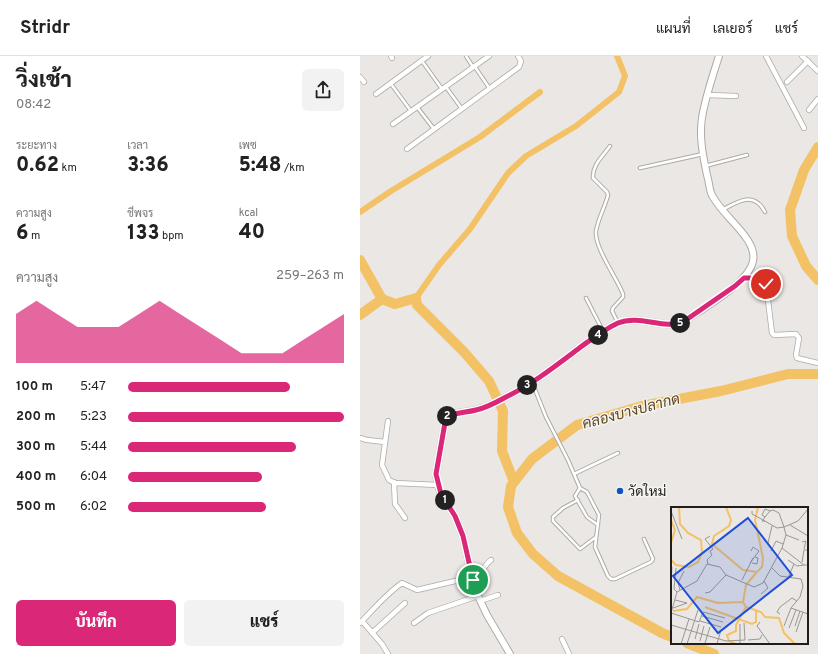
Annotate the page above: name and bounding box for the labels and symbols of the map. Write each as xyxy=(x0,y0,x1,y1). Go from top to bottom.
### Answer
pin xyxy=(749,267,783,301)
pin: 5 xyxy=(670,313,690,333)
pin: 4 xyxy=(588,325,608,345)
pin: 3 xyxy=(517,375,537,395)
water label: คลองบางปลากด xyxy=(580,390,682,435)
pin: 2 xyxy=(437,406,457,426)
place label: วัดใหม่ xyxy=(628,483,666,501)
marker: วัดใหม่ xyxy=(615,486,625,496)
pin: 1 xyxy=(435,490,455,510)
inset map xyxy=(671,507,808,644)
pin xyxy=(456,563,490,597)

